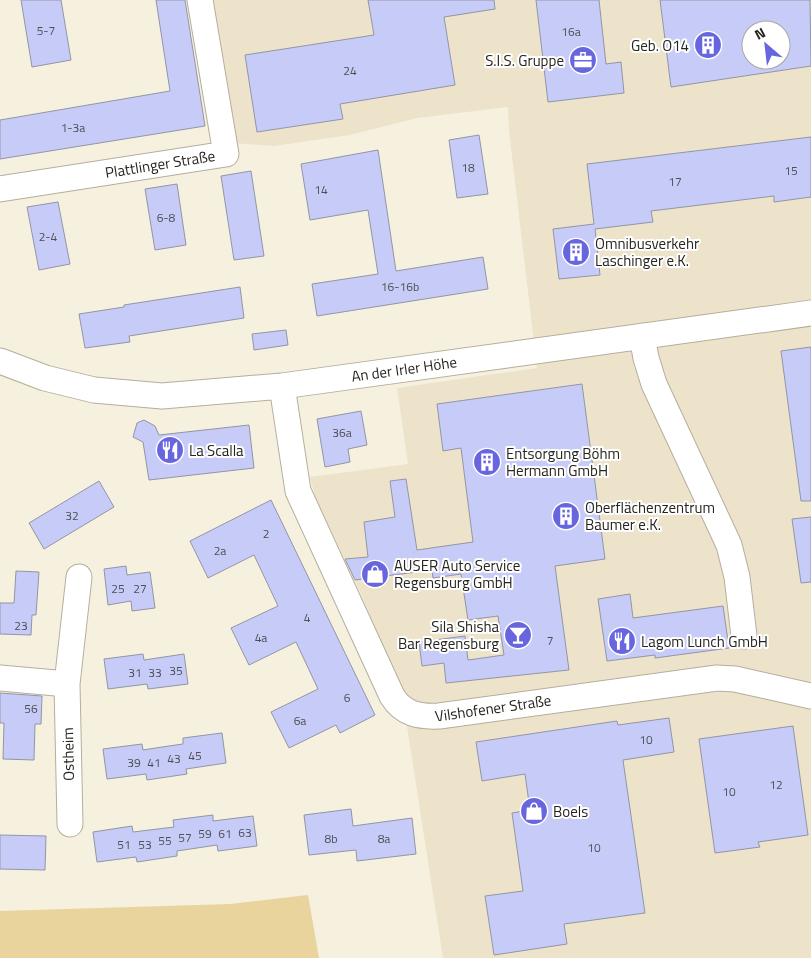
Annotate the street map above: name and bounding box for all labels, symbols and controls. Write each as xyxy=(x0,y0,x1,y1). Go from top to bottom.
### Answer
north arrow xyxy=(741,20,791,70)
house number: 5-7 xyxy=(37,21,55,40)
house number: 16a xyxy=(561,22,581,41)
text: N xyxy=(750,22,769,45)
building icon: Geb. O14 xyxy=(693,30,723,60)
place label: Geb. O14 xyxy=(631,34,689,57)
office icon: S.I.S. Gruppe xyxy=(568,45,598,75)
place label: S.I.S. Gruppe xyxy=(485,49,564,72)
house number: 24 xyxy=(343,61,357,80)
house number: 1-3a xyxy=(61,118,85,137)
street label: Plattlinger Straße xyxy=(103,144,217,184)
house number: 18 xyxy=(461,158,475,177)
house number: 15 xyxy=(784,161,798,180)
house number: 17 xyxy=(668,172,682,191)
house number: 14 xyxy=(314,180,328,199)
house number: 6-8 xyxy=(157,208,176,227)
house number: 2-4 xyxy=(39,227,58,246)
place label: Omnibusverkehr Laschinger e.K. xyxy=(595,232,699,272)
building icon: Omnibusverkehr Laschinger e.K. xyxy=(561,237,591,267)
house number: 16-16b xyxy=(381,277,419,296)
street label: An der Irler Höhe xyxy=(350,350,458,388)
house number: 36a xyxy=(332,423,352,442)
restaurant icon: La Scalla xyxy=(155,435,185,465)
place label: La Scalla xyxy=(189,439,244,462)
place label: Entsorgung Böhm Hermann GmbH xyxy=(506,442,620,482)
building icon: Entsorgung Böhm Hermann GmbH xyxy=(472,447,502,477)
place label: Oberflächenzentrum Baumer e.K. xyxy=(585,496,715,536)
building icon: Oberflächenzentrum Baumer e.K. xyxy=(551,501,581,531)
house number: 32 xyxy=(65,506,79,525)
house number: 2 xyxy=(263,524,269,543)
house number: 2a xyxy=(214,541,226,560)
place label: AUSER Auto Service Regensburg GmbH xyxy=(394,554,520,594)
shop icon: AUSER Auto Service Regensburg GmbH xyxy=(360,559,390,589)
house number: 25 xyxy=(111,579,125,598)
house number: 27 xyxy=(133,579,147,598)
house number: 4 xyxy=(304,608,311,627)
place label: Sila Shisha Bar Regensburg xyxy=(398,615,499,655)
house number: 23 xyxy=(14,616,28,635)
bar icon: Sila Shisha Bar Regensburg xyxy=(503,620,533,650)
restaurant icon: Lagom Lunch GmbH xyxy=(607,626,637,656)
house number: 4a xyxy=(255,628,267,647)
place label: Lagom Lunch GmbH xyxy=(641,630,768,653)
house number: 7 xyxy=(547,631,553,650)
house number: 35 xyxy=(169,661,183,680)
house number: 31 xyxy=(128,663,142,682)
house number: 33 xyxy=(148,663,162,682)
house number: 6 xyxy=(344,688,351,707)
street label: Vilshofener Straße xyxy=(433,688,553,728)
house number: 56 xyxy=(24,699,38,718)
house number: 6a xyxy=(294,711,306,730)
street label: Ostheim xyxy=(56,727,80,781)
house number: 10 xyxy=(639,730,653,749)
house number: 45 xyxy=(188,746,202,765)
house number: 43 xyxy=(167,749,181,768)
house number: 39 xyxy=(127,753,141,772)
house number: 41 xyxy=(147,753,161,772)
house number: 12 xyxy=(769,775,783,794)
house number: 10 xyxy=(722,782,736,801)
shop icon: Boels xyxy=(519,796,549,826)
place label: Boels xyxy=(553,800,588,823)
house number: 63 xyxy=(238,823,252,842)
house number: 59 xyxy=(198,824,212,843)
house number: 61 xyxy=(218,824,232,843)
house number: 57 xyxy=(178,828,192,847)
house number: 8b xyxy=(324,829,338,848)
house number: 8a xyxy=(378,829,390,848)
house number: 55 xyxy=(158,831,172,850)
house number: 51 xyxy=(117,835,131,854)
house number: 53 xyxy=(138,835,152,854)
house number: 10 xyxy=(587,838,601,857)

